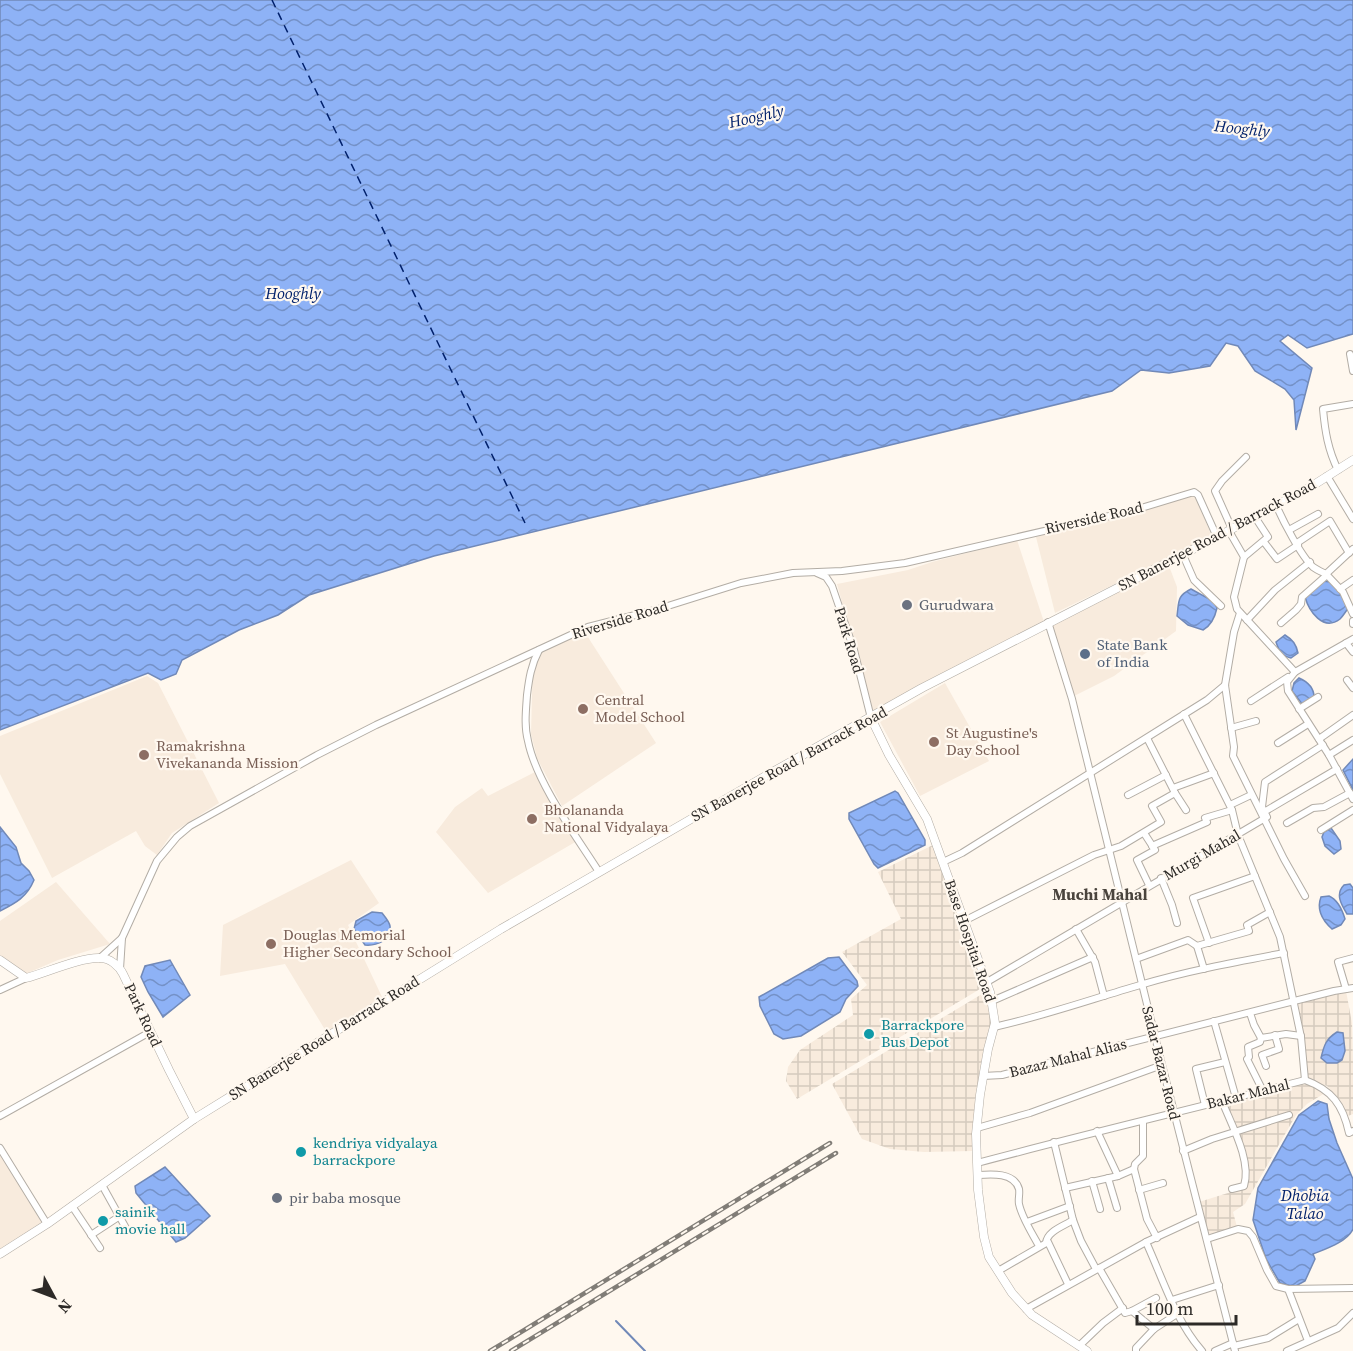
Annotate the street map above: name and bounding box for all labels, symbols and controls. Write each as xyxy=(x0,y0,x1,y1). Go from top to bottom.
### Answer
water label: Hooghly xyxy=(725,99,786,133)
water label: Hooghly xyxy=(1212,114,1271,142)
water label: Hooghly xyxy=(264,282,321,304)
street label: SN Banerjee Road / Barrack Road xyxy=(1114,473,1320,596)
street label: Riverside Road xyxy=(1043,496,1145,539)
place label: Gurudwara xyxy=(919,594,994,615)
street label: Riverside Road xyxy=(569,595,671,644)
marker: Gurudwara xyxy=(900,598,914,612)
street label: Park Road xyxy=(829,604,870,676)
place label: State Bank of India xyxy=(1097,634,1168,672)
marker: State Bank of India xyxy=(1078,647,1092,661)
place label: Central Model School xyxy=(595,689,686,727)
street label: SN Banerjee Road / Barrack Road xyxy=(687,701,891,826)
marker: Central Model School xyxy=(576,702,590,716)
place label: St Augustine's Day School xyxy=(946,722,1038,760)
place label: Ramakrishna Vivekananda Mission xyxy=(156,735,299,773)
marker: St Augustine's Day School xyxy=(927,735,941,749)
marker: Ramakrishna Vivekananda Mission xyxy=(137,748,151,762)
place label: Bholananda National Vidyalaya xyxy=(544,799,669,837)
marker: Bholananda National Vidyalaya xyxy=(525,812,539,826)
street label: Murgi Mahal xyxy=(1159,824,1245,885)
street label: Base Hospital Road xyxy=(940,877,1001,1005)
district label: Muchi Mahal xyxy=(1052,883,1148,905)
place label: Douglas Memorial Higher Secondary School xyxy=(283,924,452,962)
marker: Douglas Memorial Higher Secondary School xyxy=(264,937,278,951)
street label: SN Banerjee Road / Barrack Road xyxy=(224,970,423,1105)
street label: Park Road xyxy=(120,979,168,1051)
street label: Sadar Bazar Road xyxy=(1137,1004,1186,1122)
place label: Barrackpore Bus Depot xyxy=(881,1014,965,1052)
marker: Barrackpore Bus Depot xyxy=(862,1027,876,1041)
street label: Bazaz Mahal Alias xyxy=(1007,1033,1129,1082)
street label: Bakar Mahal xyxy=(1204,1073,1292,1114)
place label: kendriya vidyalaya barrackpore xyxy=(313,1132,438,1170)
marker: kendriya vidyalaya barrackpore xyxy=(294,1145,308,1159)
water label: Dhobia Talao xyxy=(1280,1184,1330,1224)
place label: pir baba mosque xyxy=(289,1187,401,1208)
marker: pir baba mosque xyxy=(270,1191,284,1205)
place label: sainik movie hall xyxy=(115,1201,186,1239)
marker: sainik movie hall xyxy=(96,1214,110,1228)
north arrow xyxy=(24,1267,84,1327)
scale bar xyxy=(1137,1288,1236,1326)
text: N xyxy=(53,1295,77,1319)
text: 100 m xyxy=(1146,1296,1193,1321)

